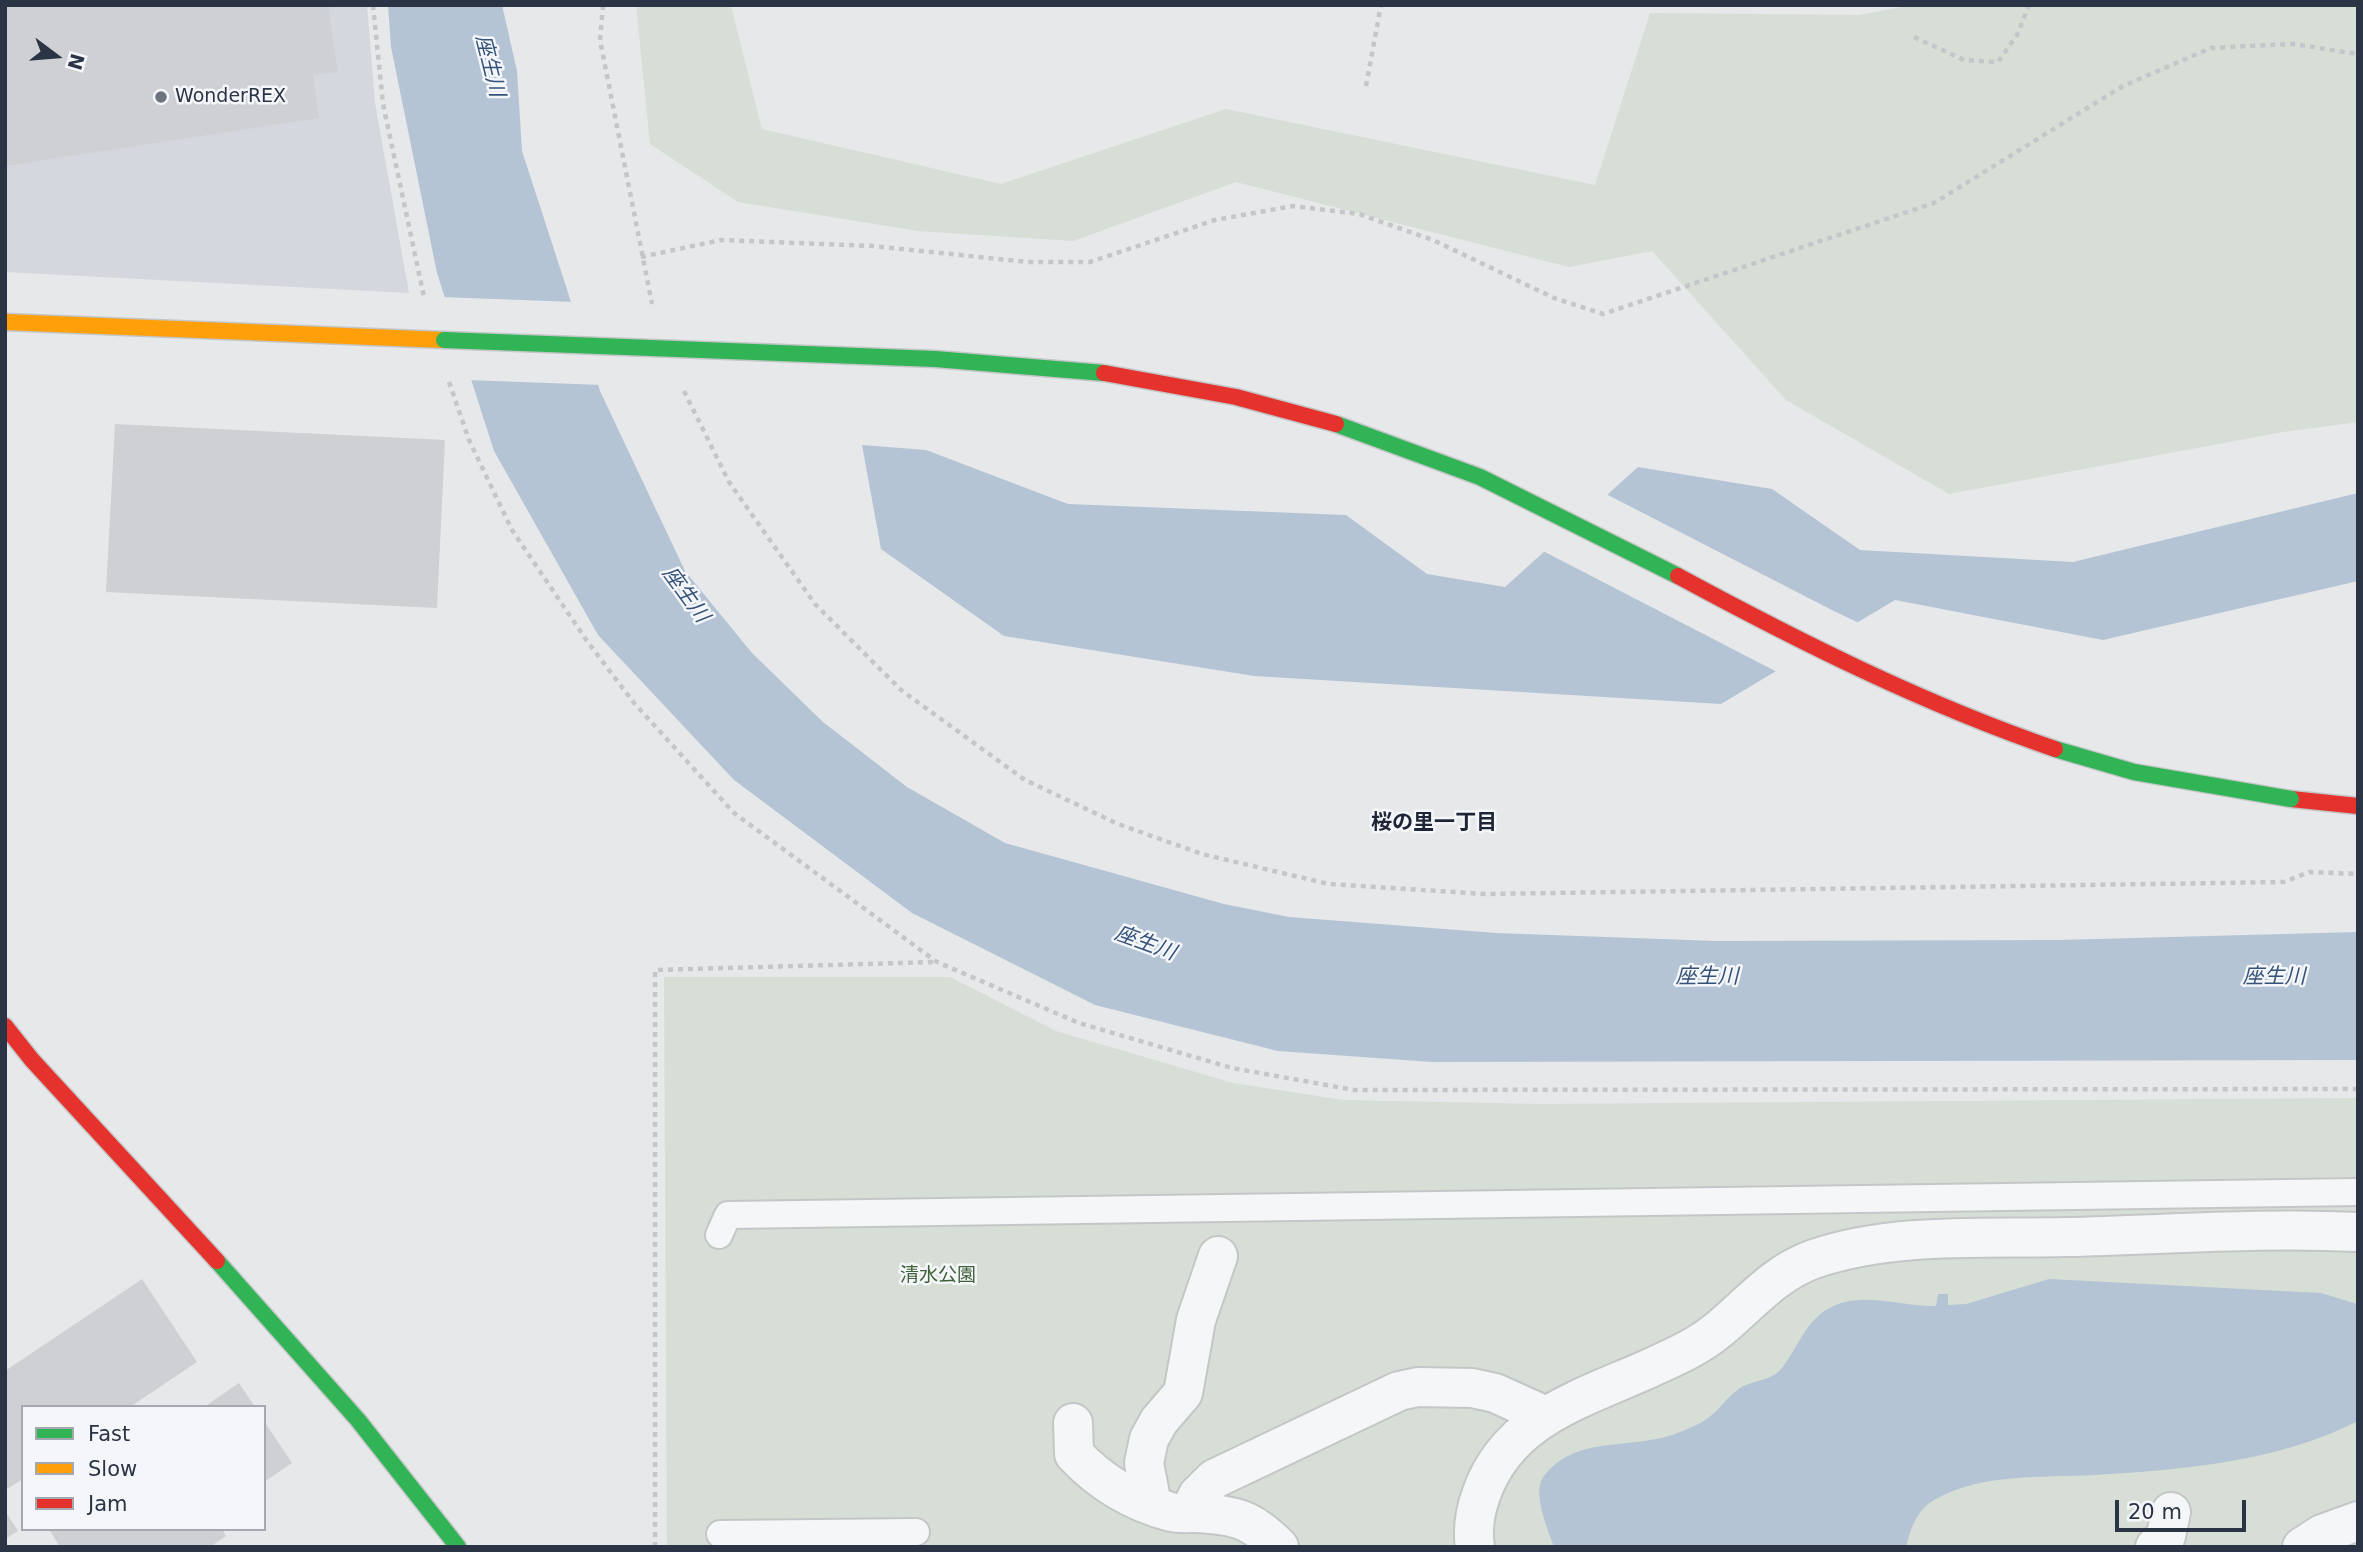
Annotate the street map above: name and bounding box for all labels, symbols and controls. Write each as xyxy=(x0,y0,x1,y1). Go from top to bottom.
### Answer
north arrow xyxy=(21,21,91,91)
water label: 座生川 xyxy=(469,32,509,100)
text: N xyxy=(63,51,89,72)
place label: WonderREX xyxy=(175,86,286,108)
marker: WonderREX xyxy=(153,89,169,105)
water label: 座生川 xyxy=(656,562,714,628)
district label: 桜の里一丁目 xyxy=(1371,811,1497,837)
water label: 座生川 xyxy=(1111,921,1179,967)
water label: 座生川 xyxy=(1676,965,1738,991)
water label: 座生川 xyxy=(2243,965,2305,991)
park label: 清水公園 xyxy=(900,1265,976,1287)
legend xyxy=(21,1405,266,1531)
text: Fast xyxy=(88,1422,130,1446)
text: Slow xyxy=(88,1457,137,1481)
scale bar xyxy=(2118,1486,2249,1530)
text: Jam xyxy=(88,1492,128,1516)
text: 20 m xyxy=(2128,1500,2182,1524)

